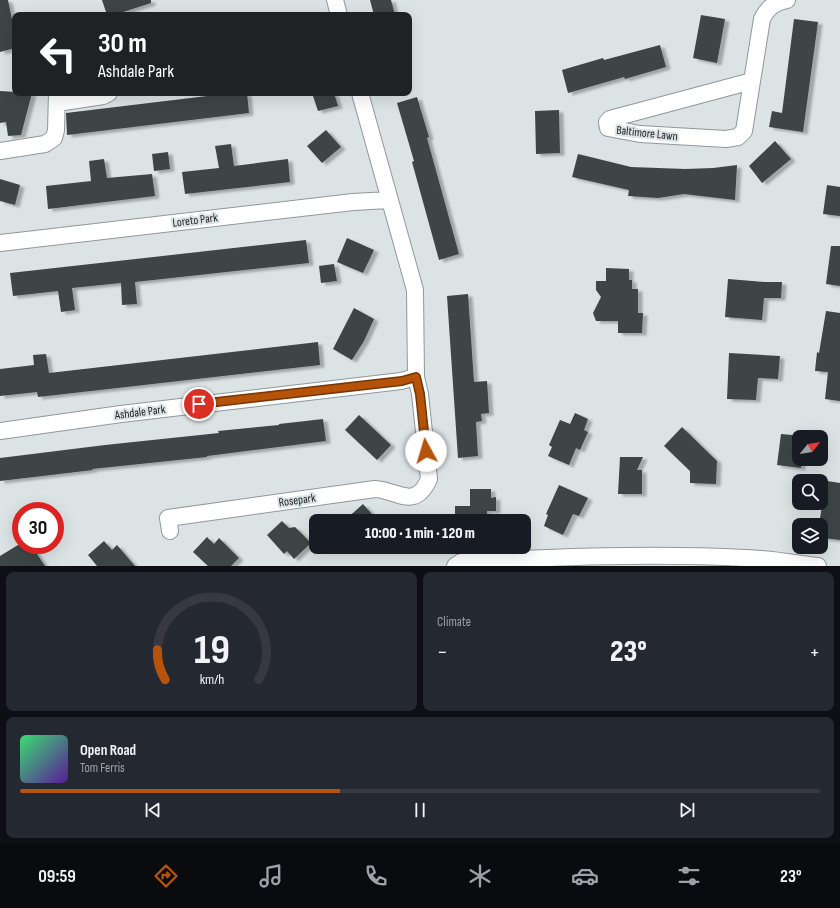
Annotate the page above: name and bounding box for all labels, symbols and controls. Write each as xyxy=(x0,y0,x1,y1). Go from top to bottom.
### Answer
text: 30 m xyxy=(98,27,147,60)
icon: left xyxy=(32,28,84,80)
text: Ashdale Park xyxy=(98,61,174,82)
street label: Baltimore Lawn xyxy=(615,123,678,144)
street label: Loreto Park xyxy=(172,210,219,231)
pin xyxy=(182,387,216,421)
icon: arrive xyxy=(188,393,210,415)
street label: Ashdale Park xyxy=(113,402,167,423)
position arrow xyxy=(405,430,447,472)
north arrow xyxy=(792,430,828,466)
map controls xyxy=(792,430,828,554)
button: search xyxy=(792,474,828,510)
street label: Rosepark xyxy=(278,490,317,511)
speed limit sign: 30 xyxy=(12,502,64,554)
button: layers xyxy=(792,518,828,554)
text: 10:00 · 1 min · 120 m xyxy=(365,524,475,543)
text: Climate xyxy=(437,614,471,630)
text: 19 xyxy=(193,625,230,674)
text: 23° xyxy=(610,634,647,670)
text: − xyxy=(437,639,448,666)
text: + xyxy=(809,639,820,666)
text: km/h xyxy=(199,670,224,687)
text: Open Road xyxy=(80,741,136,760)
text: Tom Ferris xyxy=(80,760,125,776)
icon: previous xyxy=(142,799,164,821)
icon: pause xyxy=(409,799,431,821)
icon: next xyxy=(676,799,698,821)
icon: directions xyxy=(152,862,180,890)
icon: music xyxy=(257,862,285,890)
icon: phone xyxy=(362,862,390,890)
icon: climate xyxy=(466,862,494,890)
icon: car xyxy=(571,862,599,890)
icon: filters xyxy=(675,862,703,890)
text: 09:59 xyxy=(38,866,76,887)
text: 23° xyxy=(780,866,802,887)

